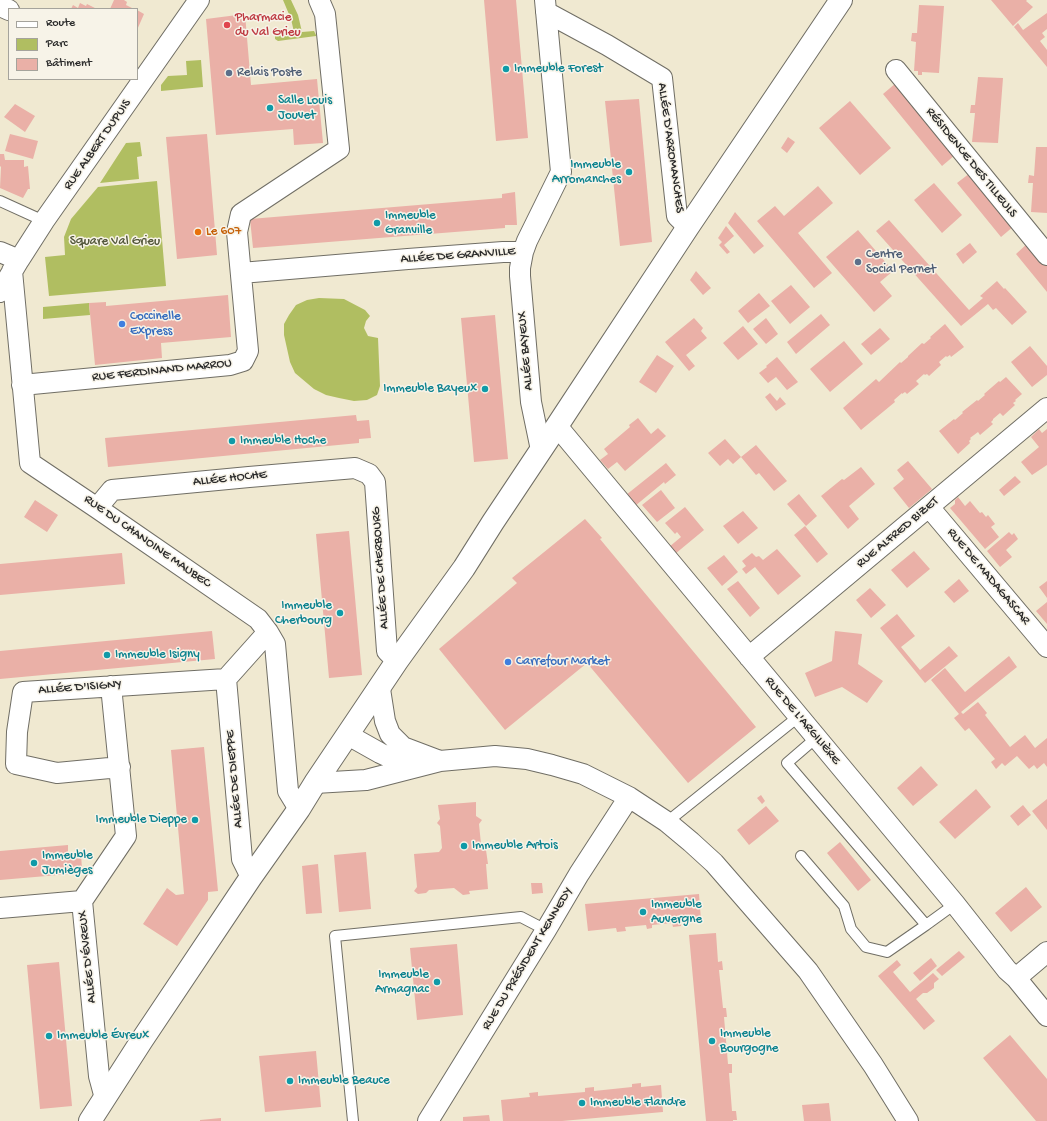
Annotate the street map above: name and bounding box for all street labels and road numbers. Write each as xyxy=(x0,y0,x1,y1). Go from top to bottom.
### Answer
street label: ALLÉE D'ARROMANCHES xyxy=(653,82,687,214)
street label: RUE ALBERT DUPUIS xyxy=(61,97,135,193)
street label: RÉSIDENCE DES TILLEULS xyxy=(922,105,1020,221)
street label: ALLÉE DE GRANVILLE xyxy=(400,244,516,268)
street label: ALLÉE BAYEUX xyxy=(515,311,537,391)
street label: RUE FERDINAND MARROU xyxy=(91,356,233,386)
street label: ALLÉE HOCHE xyxy=(192,467,268,491)
street label: RUE DU CHANOINE MAUBEC xyxy=(80,492,214,592)
street label: RUE ALFRED BIZET xyxy=(854,494,942,572)
street label: ALLÉE DE CHERBOURG xyxy=(369,506,393,630)
street label: RUE DE MADAGASCAR xyxy=(943,525,1033,629)
street label: RUE DE L'ARGILIÈRE xyxy=(761,674,843,768)
street label: ALLÉE D'ISIGNY xyxy=(38,677,122,699)
street label: ALLÉE DE DIEPPE xyxy=(223,729,247,829)
street label: RUE DU PRÉSIDENT KENNEDY xyxy=(479,885,577,1033)
street label: ALLÉE D'ÉVREUX xyxy=(75,910,101,1004)

